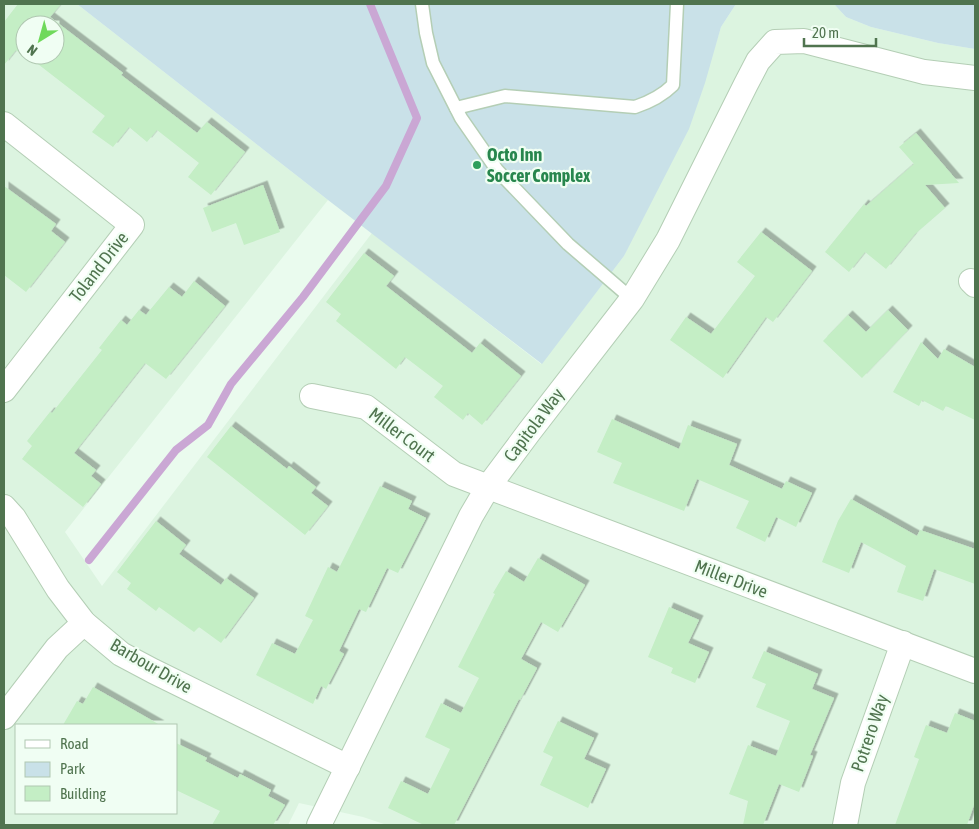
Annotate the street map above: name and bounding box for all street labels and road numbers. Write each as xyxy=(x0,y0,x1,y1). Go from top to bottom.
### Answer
street label: Toland Drive xyxy=(65,227,132,306)
street label: Capitola Way xyxy=(499,384,568,466)
street label: Miller Court xyxy=(365,403,439,466)
street label: Miller Drive xyxy=(692,555,771,602)
street label: Barbour Drive xyxy=(107,634,196,697)
street label: Potrero Way xyxy=(847,691,893,774)

